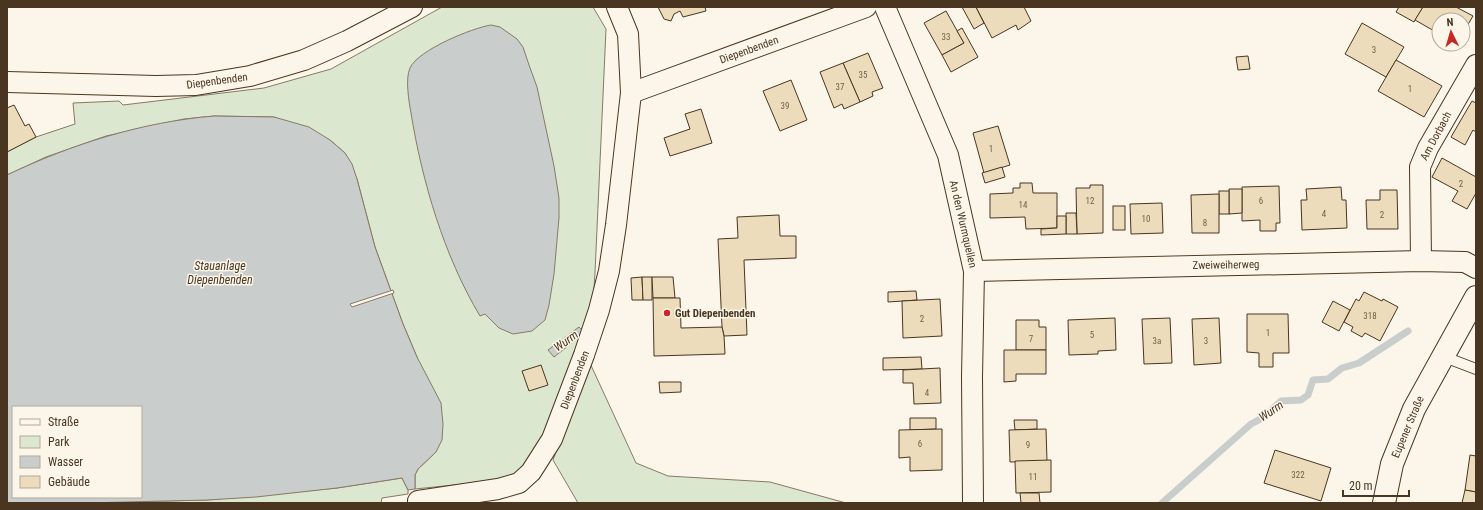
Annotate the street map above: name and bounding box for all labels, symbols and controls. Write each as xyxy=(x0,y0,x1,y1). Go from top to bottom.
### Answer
north arrow xyxy=(1431,12,1471,52)
text: N xyxy=(1446,16,1454,29)
house number: 33 xyxy=(942,32,950,42)
street label: Diepenbenden xyxy=(718,33,780,67)
house number: 3 xyxy=(1372,45,1376,55)
street label: Diepenbenden xyxy=(186,70,248,92)
house number: 35 xyxy=(859,70,868,80)
house number: 37 xyxy=(836,82,845,92)
house number: 1 xyxy=(1408,84,1412,94)
house number: 39 xyxy=(781,101,789,111)
street label: Am Dorbach xyxy=(1418,109,1454,163)
house number: 1 xyxy=(989,144,993,154)
street label: An den Wurmquellen xyxy=(947,179,979,269)
house number: 2 xyxy=(1459,179,1464,189)
house number: 12 xyxy=(1086,196,1095,206)
house number: 6 xyxy=(1259,196,1263,206)
house number: 14 xyxy=(1019,200,1028,210)
house number: 4 xyxy=(1322,209,1327,219)
house number: 2 xyxy=(1380,210,1385,220)
house number: 10 xyxy=(1142,214,1150,224)
house number: 8 xyxy=(1203,218,1207,228)
street label: Zweiweiherweg xyxy=(1192,258,1260,272)
water label: Stauanlage Diepenbenden xyxy=(187,259,253,287)
place label: Gut Diepenbenden xyxy=(675,307,755,320)
marker: Gut Diepenbenden xyxy=(662,308,672,318)
house number: 318 xyxy=(1363,311,1377,321)
house number: 2 xyxy=(920,314,925,324)
water label: Wurm xyxy=(551,327,581,355)
house number: 1 xyxy=(1266,328,1270,338)
house number: 5 xyxy=(1090,330,1095,340)
house number: 7 xyxy=(1029,334,1034,344)
house number: 3a xyxy=(1153,336,1161,346)
house number: 3 xyxy=(1204,336,1208,346)
street label: Diepenbenden xyxy=(558,349,592,411)
house number: 4 xyxy=(925,388,930,398)
street label: Eupener Straße xyxy=(1389,394,1427,460)
water label: Wurm xyxy=(1256,398,1286,424)
legend xyxy=(12,406,142,498)
text: Straße xyxy=(48,415,79,429)
text: Park xyxy=(48,435,70,449)
house number: 6 xyxy=(918,439,922,449)
house number: 9 xyxy=(1026,440,1030,450)
text: Wasser xyxy=(48,455,83,469)
house number: 322 xyxy=(1291,470,1305,480)
house number: 11 xyxy=(1029,472,1037,482)
scale bar xyxy=(1343,472,1409,498)
text: Gebäude xyxy=(48,475,90,489)
text: 20 m xyxy=(1349,479,1373,493)

